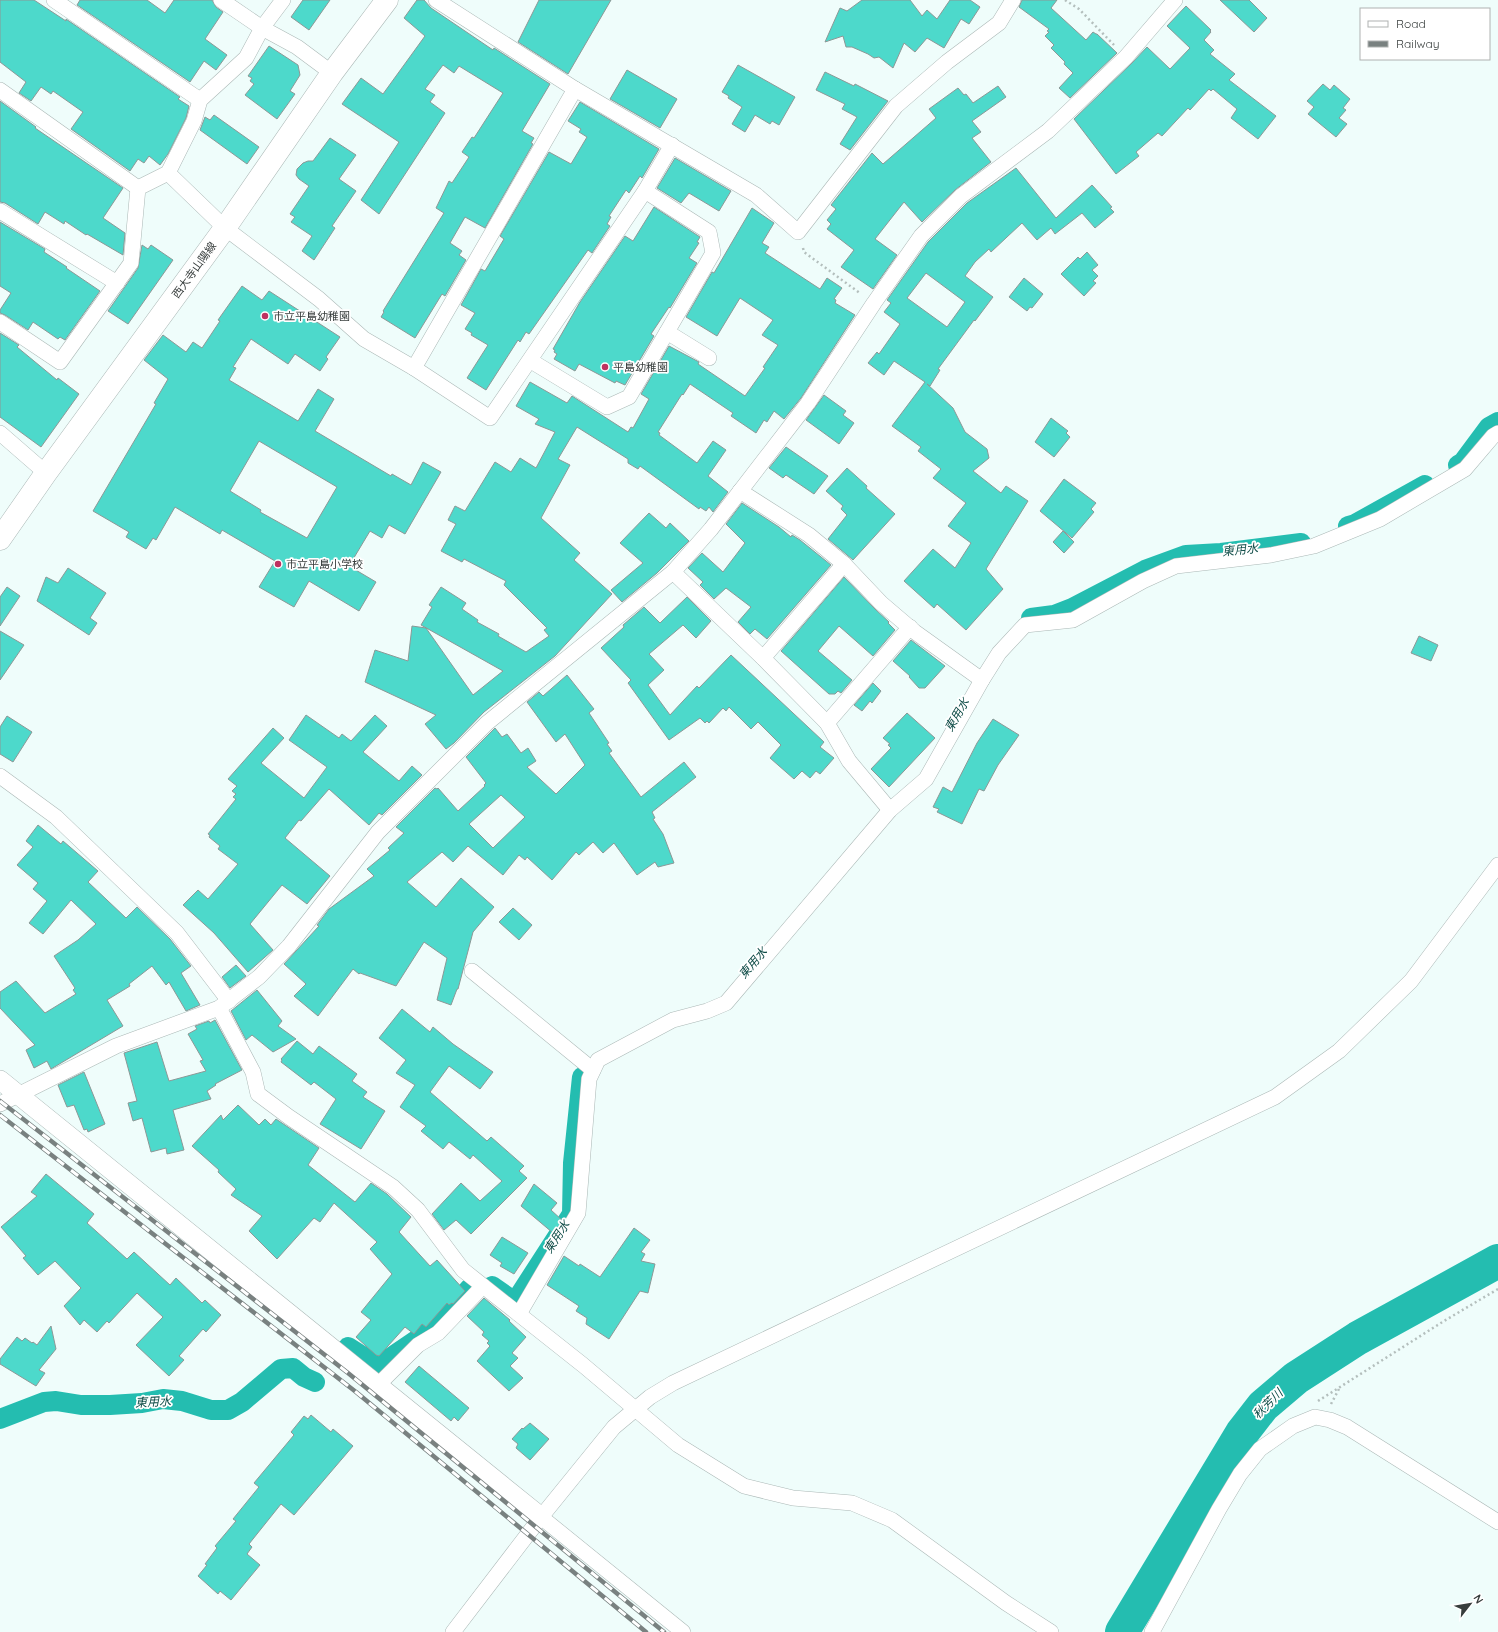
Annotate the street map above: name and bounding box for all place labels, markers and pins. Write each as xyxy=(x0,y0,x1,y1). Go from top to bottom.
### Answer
place label: 市立平島幼稚園 xyxy=(273,309,350,323)
marker: 市立平島幼稚園 xyxy=(260,311,270,321)
place label: 平島幼稚園 xyxy=(613,360,668,374)
marker: 平島幼稚園 xyxy=(600,362,610,372)
place label: 市立平島小学校 xyxy=(286,557,363,571)
marker: 市立平島小学校 xyxy=(273,559,283,569)

